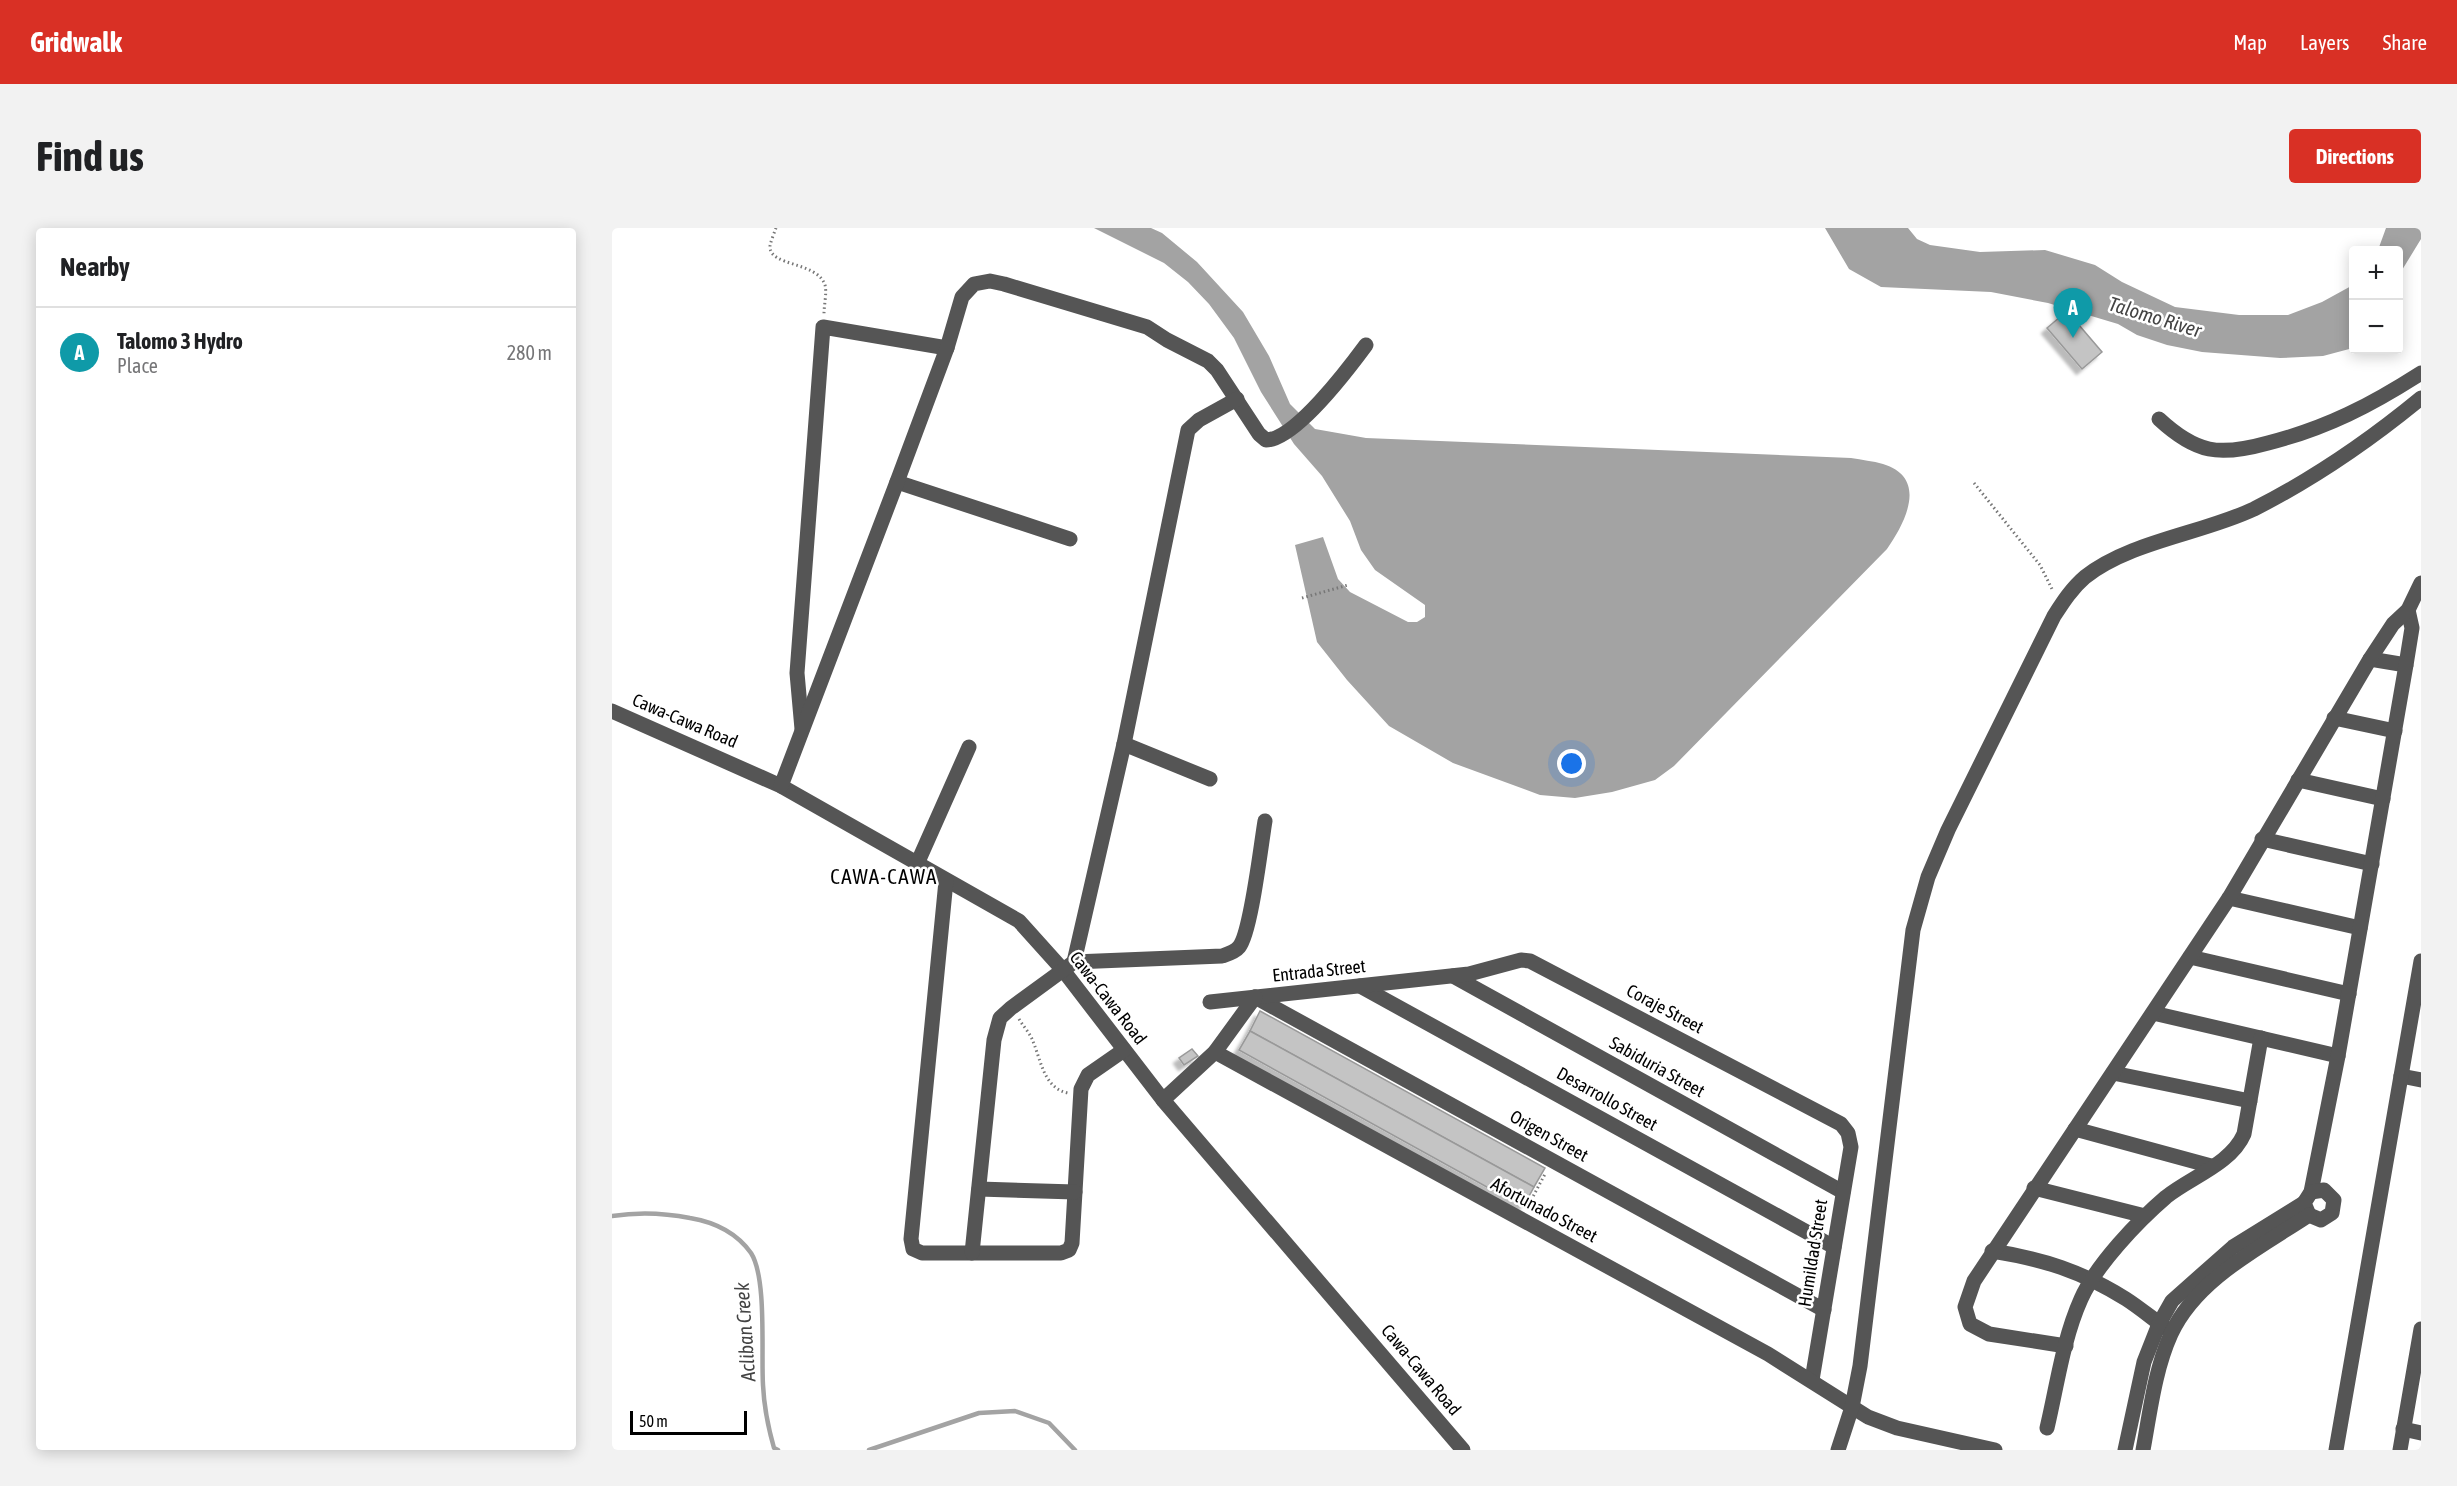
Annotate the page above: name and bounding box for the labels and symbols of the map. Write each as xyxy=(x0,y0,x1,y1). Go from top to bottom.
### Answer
pin: A xyxy=(2054,288,2092,338)
water label: Talomo River xyxy=(2106,292,2205,342)
street label: Cawa-Cawa Road xyxy=(629,689,741,752)
your location xyxy=(1557,749,1586,778)
district label: CAWA-CAWA xyxy=(830,864,938,888)
street label: Cawa-Cawa Road xyxy=(1066,947,1151,1048)
street label: Entrada Street xyxy=(1271,955,1367,986)
street label: Coraje Street xyxy=(1623,980,1707,1038)
street label: Sabiduria Street xyxy=(1606,1032,1709,1101)
street label: Desarrollo Street xyxy=(1553,1062,1661,1135)
street label: Origen Street xyxy=(1506,1105,1592,1166)
street label: Afortunado Street xyxy=(1488,1173,1601,1246)
street label: Humildad Street xyxy=(1794,1198,1831,1308)
water label: Acliban Creek xyxy=(730,1282,760,1383)
street label: Cawa-Cawa Road xyxy=(1377,1320,1465,1419)
scale bar xyxy=(630,1408,747,1436)

